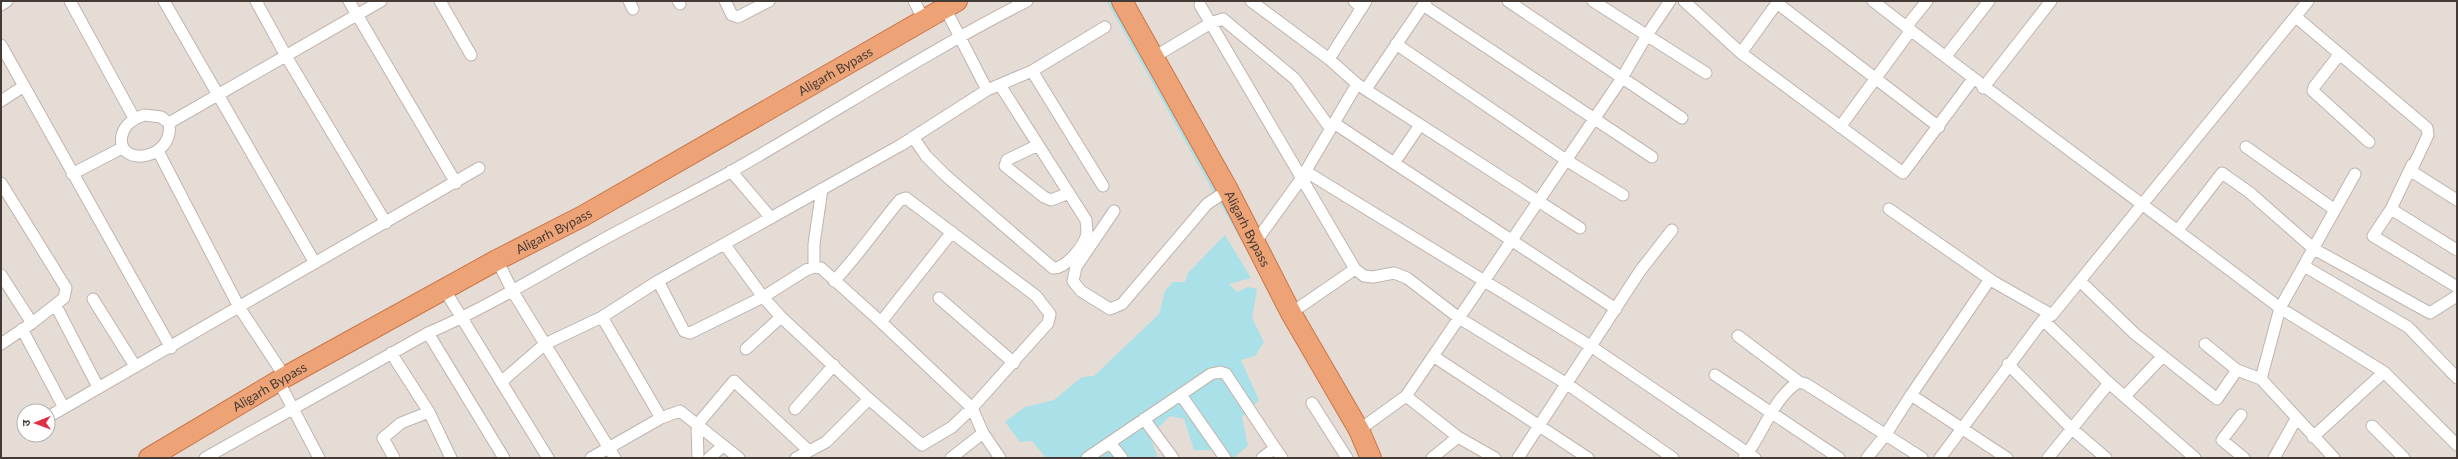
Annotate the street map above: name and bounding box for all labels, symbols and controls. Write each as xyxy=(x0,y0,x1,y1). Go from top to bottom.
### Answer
street label: Aligarh Bypass xyxy=(795,43,876,99)
street label: Aligarh Bypass xyxy=(1222,188,1274,270)
street label: Aligarh Bypass xyxy=(513,205,595,257)
street label: Aligarh Bypass xyxy=(229,358,310,415)
north arrow xyxy=(16,403,56,443)
text: उ xyxy=(19,419,32,427)

